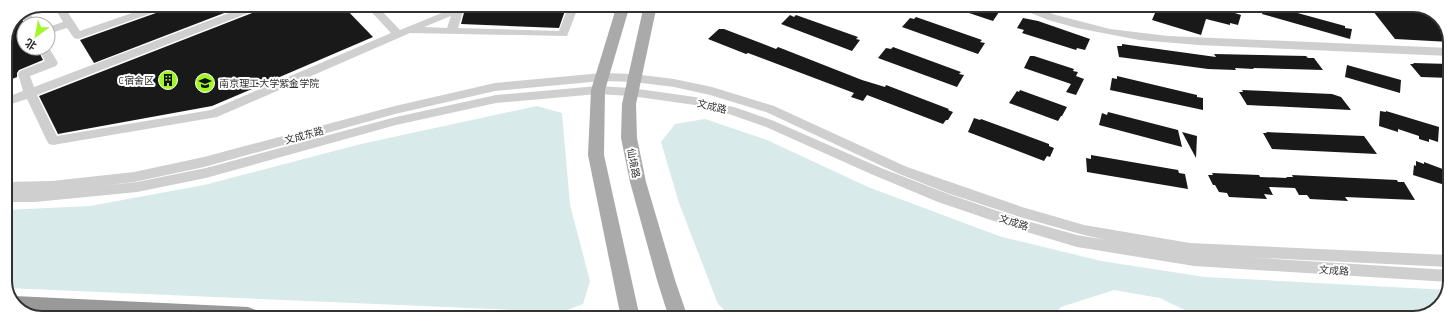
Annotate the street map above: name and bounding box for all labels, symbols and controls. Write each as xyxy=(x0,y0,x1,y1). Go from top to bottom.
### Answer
north arrow xyxy=(16,16,56,56)
text: 北 xyxy=(22,35,40,54)
building icon: C宿舍区 xyxy=(157,69,179,91)
school or university icon: 南京理工大学紫金学院 xyxy=(194,72,216,94)
place label: C宿舍区 xyxy=(119,73,154,88)
place label: 南京理工大学紫金学院 xyxy=(219,76,319,91)
street label: 文成路 xyxy=(696,96,728,117)
street label: 文成东路 xyxy=(283,123,325,148)
street label: 仙境路 xyxy=(623,147,644,179)
street label: 文成路 xyxy=(997,211,1030,234)
street label: 文成路 xyxy=(1318,262,1349,279)

